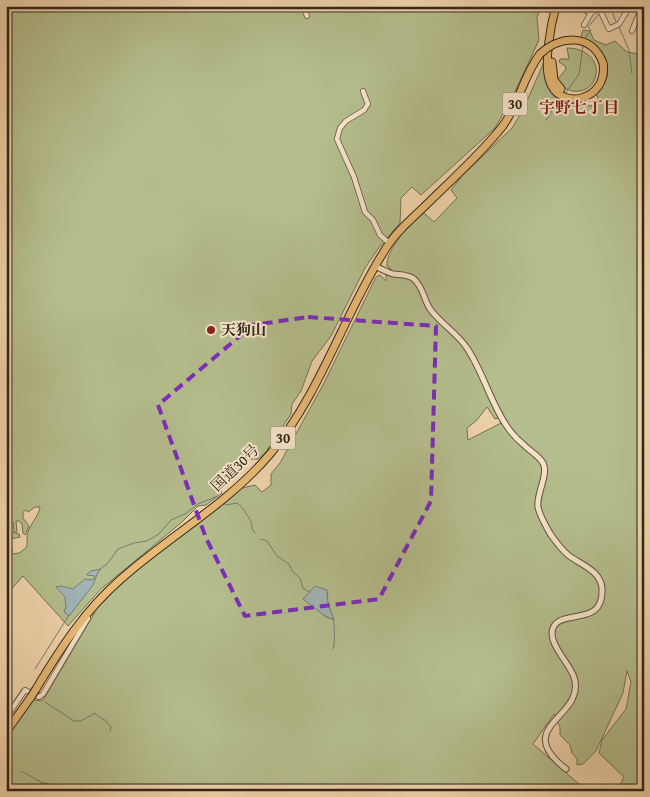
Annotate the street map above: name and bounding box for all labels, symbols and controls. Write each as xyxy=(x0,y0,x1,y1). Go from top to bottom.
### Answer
road number: 30 xyxy=(502,92,528,116)
district label: 宇野七丁目 xyxy=(539,95,619,119)
place label: 天狗山 xyxy=(221,319,266,340)
marker: 天狗山 xyxy=(205,324,217,336)
road number: 30 xyxy=(270,426,296,449)
street label: 国道30号 xyxy=(206,439,263,496)

